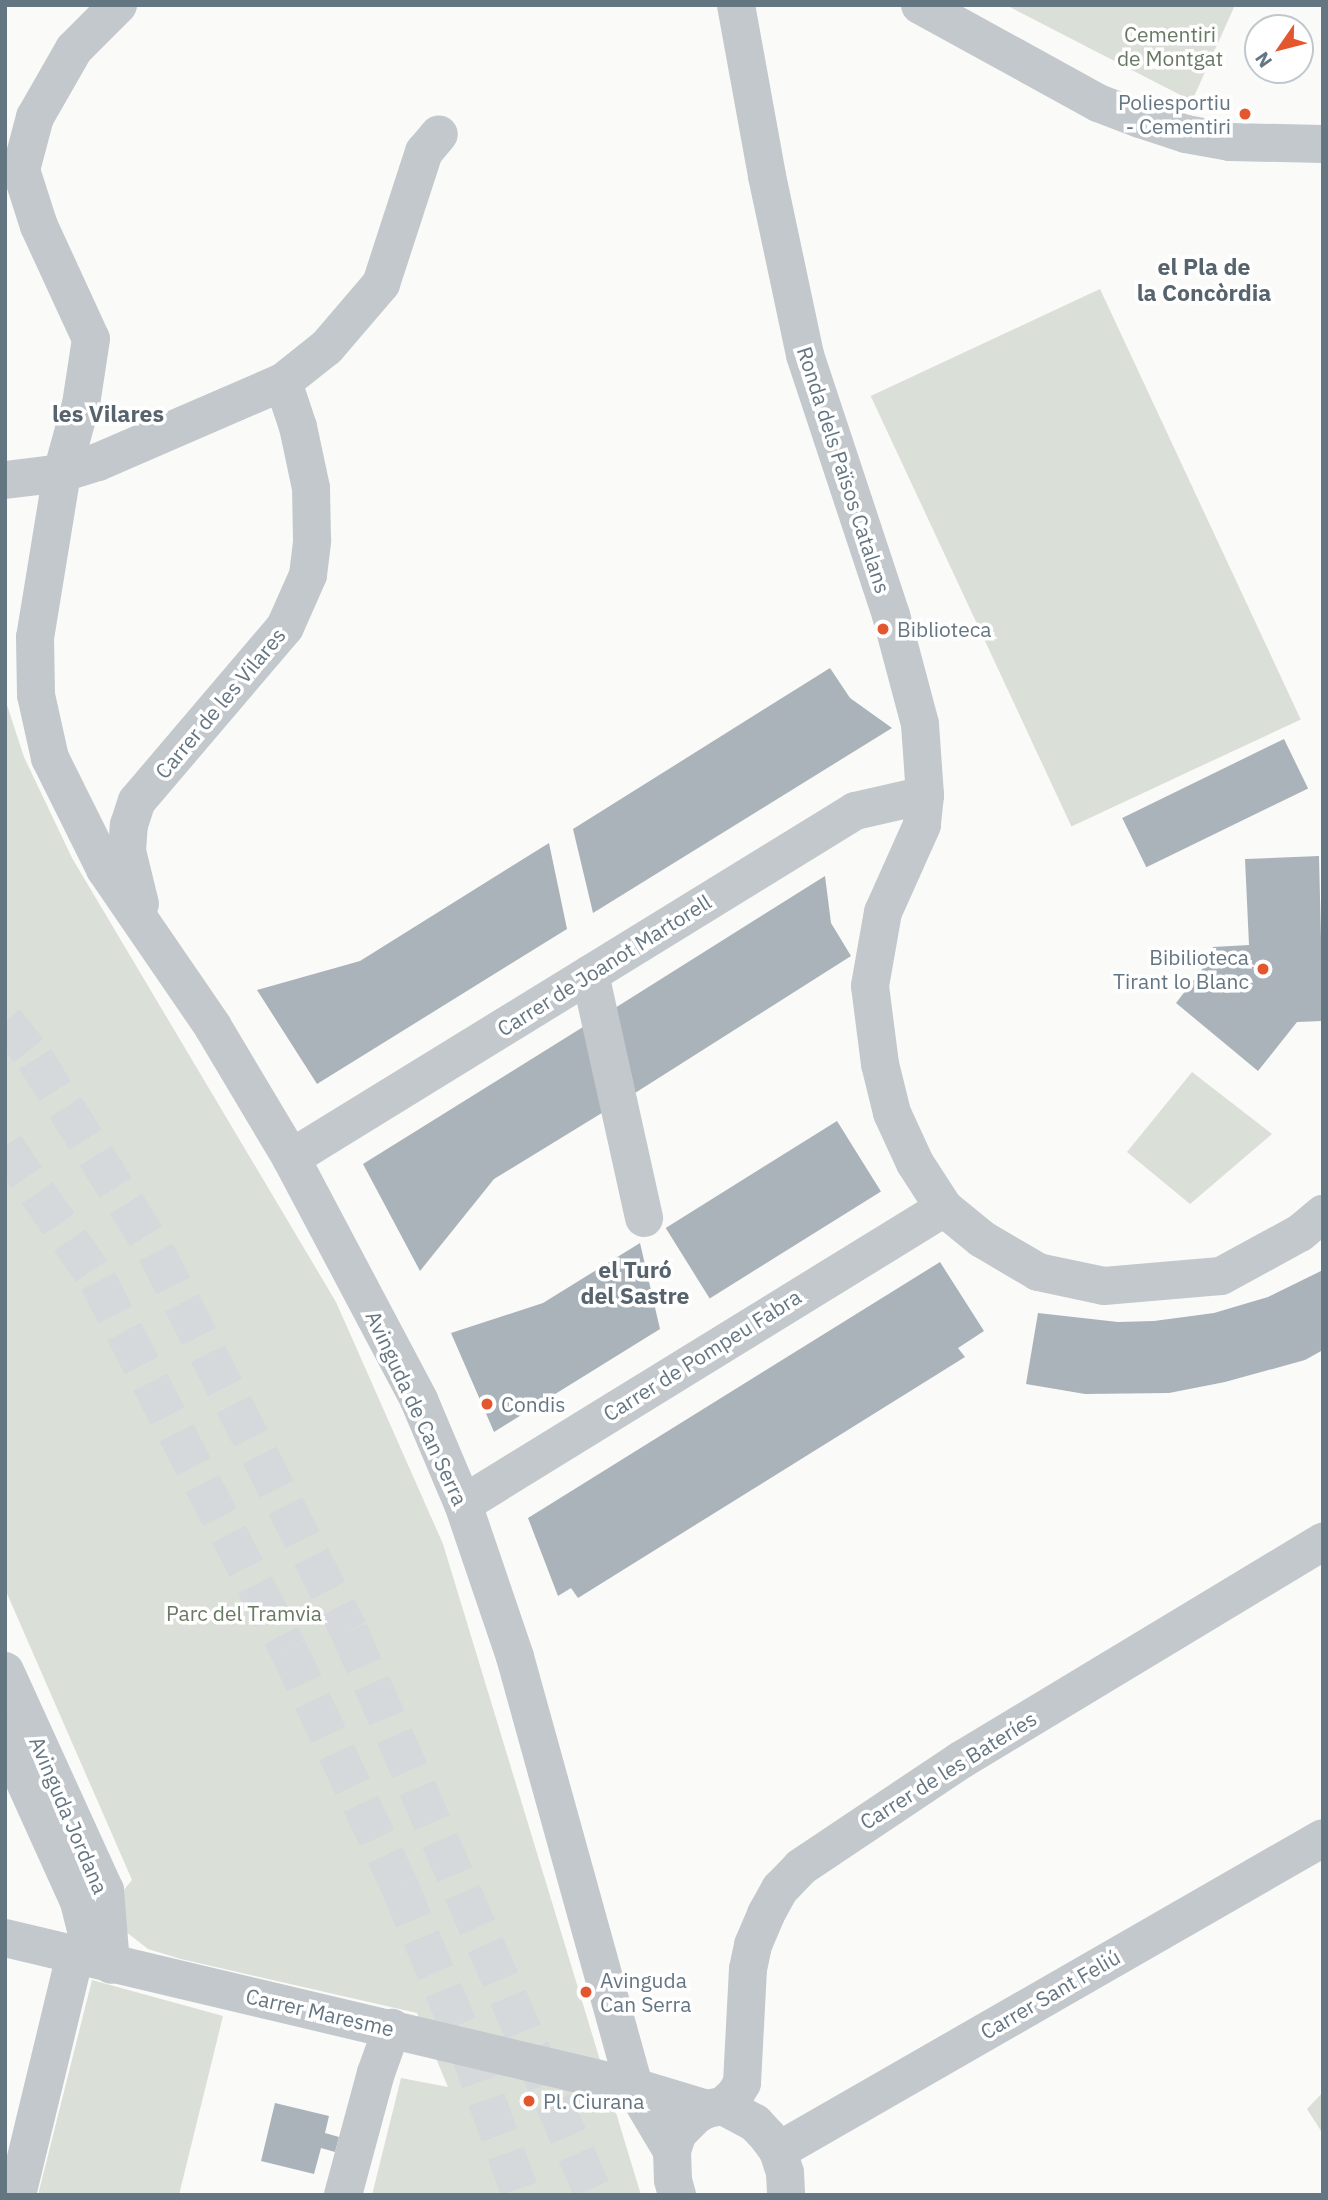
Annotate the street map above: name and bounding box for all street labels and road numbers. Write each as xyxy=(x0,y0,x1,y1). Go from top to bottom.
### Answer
street label: Ronda dels Països Catalans xyxy=(792,343,896,597)
street label: Carrer de les Vilares xyxy=(150,622,290,784)
street label: Carrer de Joanot Martorell xyxy=(492,889,716,1041)
street label: Carrer de Pompeu Fabra xyxy=(598,1284,806,1426)
street label: Avinguda de Can Serra xyxy=(361,1307,473,1509)
street label: Carrer de les Bateríes xyxy=(855,1705,1041,1835)
street label: Avinguda Jordana xyxy=(24,1733,114,1897)
street label: Carrer Sant Feliú xyxy=(976,1944,1124,2044)
street label: Carrer Maresme xyxy=(243,1983,397,2041)

